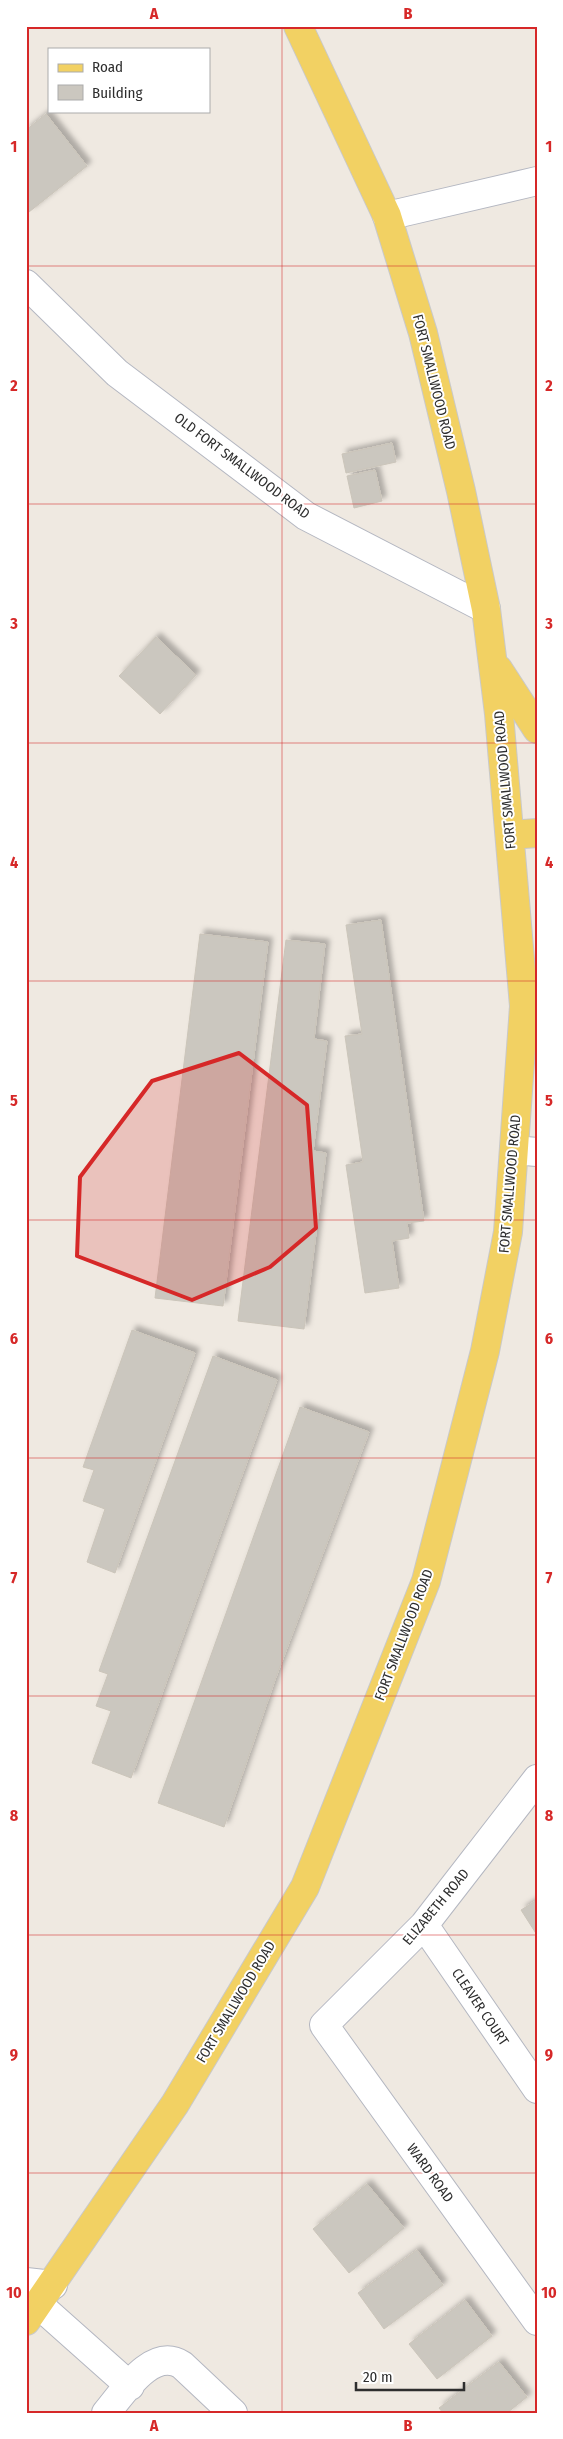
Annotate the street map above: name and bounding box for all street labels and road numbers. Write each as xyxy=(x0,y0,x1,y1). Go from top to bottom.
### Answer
street label: FORT SMALLWOOD ROAD xyxy=(409,313,459,451)
street label: OLD FORT SMALLWOOD ROAD xyxy=(171,409,313,523)
street label: FORT SMALLWOOD ROAD xyxy=(490,710,520,850)
street label: FORT SMALLWOOD ROAD xyxy=(495,1114,525,1254)
street label: FORT SMALLWOOD ROAD xyxy=(371,1567,437,1703)
street label: ELIZABETH ROAD xyxy=(399,1865,473,1949)
street label: FORT SMALLWOOD ROAD xyxy=(193,1938,279,2066)
street label: CLEAVER COURT xyxy=(448,1965,512,2049)
street label: WARD ROAD xyxy=(403,2140,457,2206)

